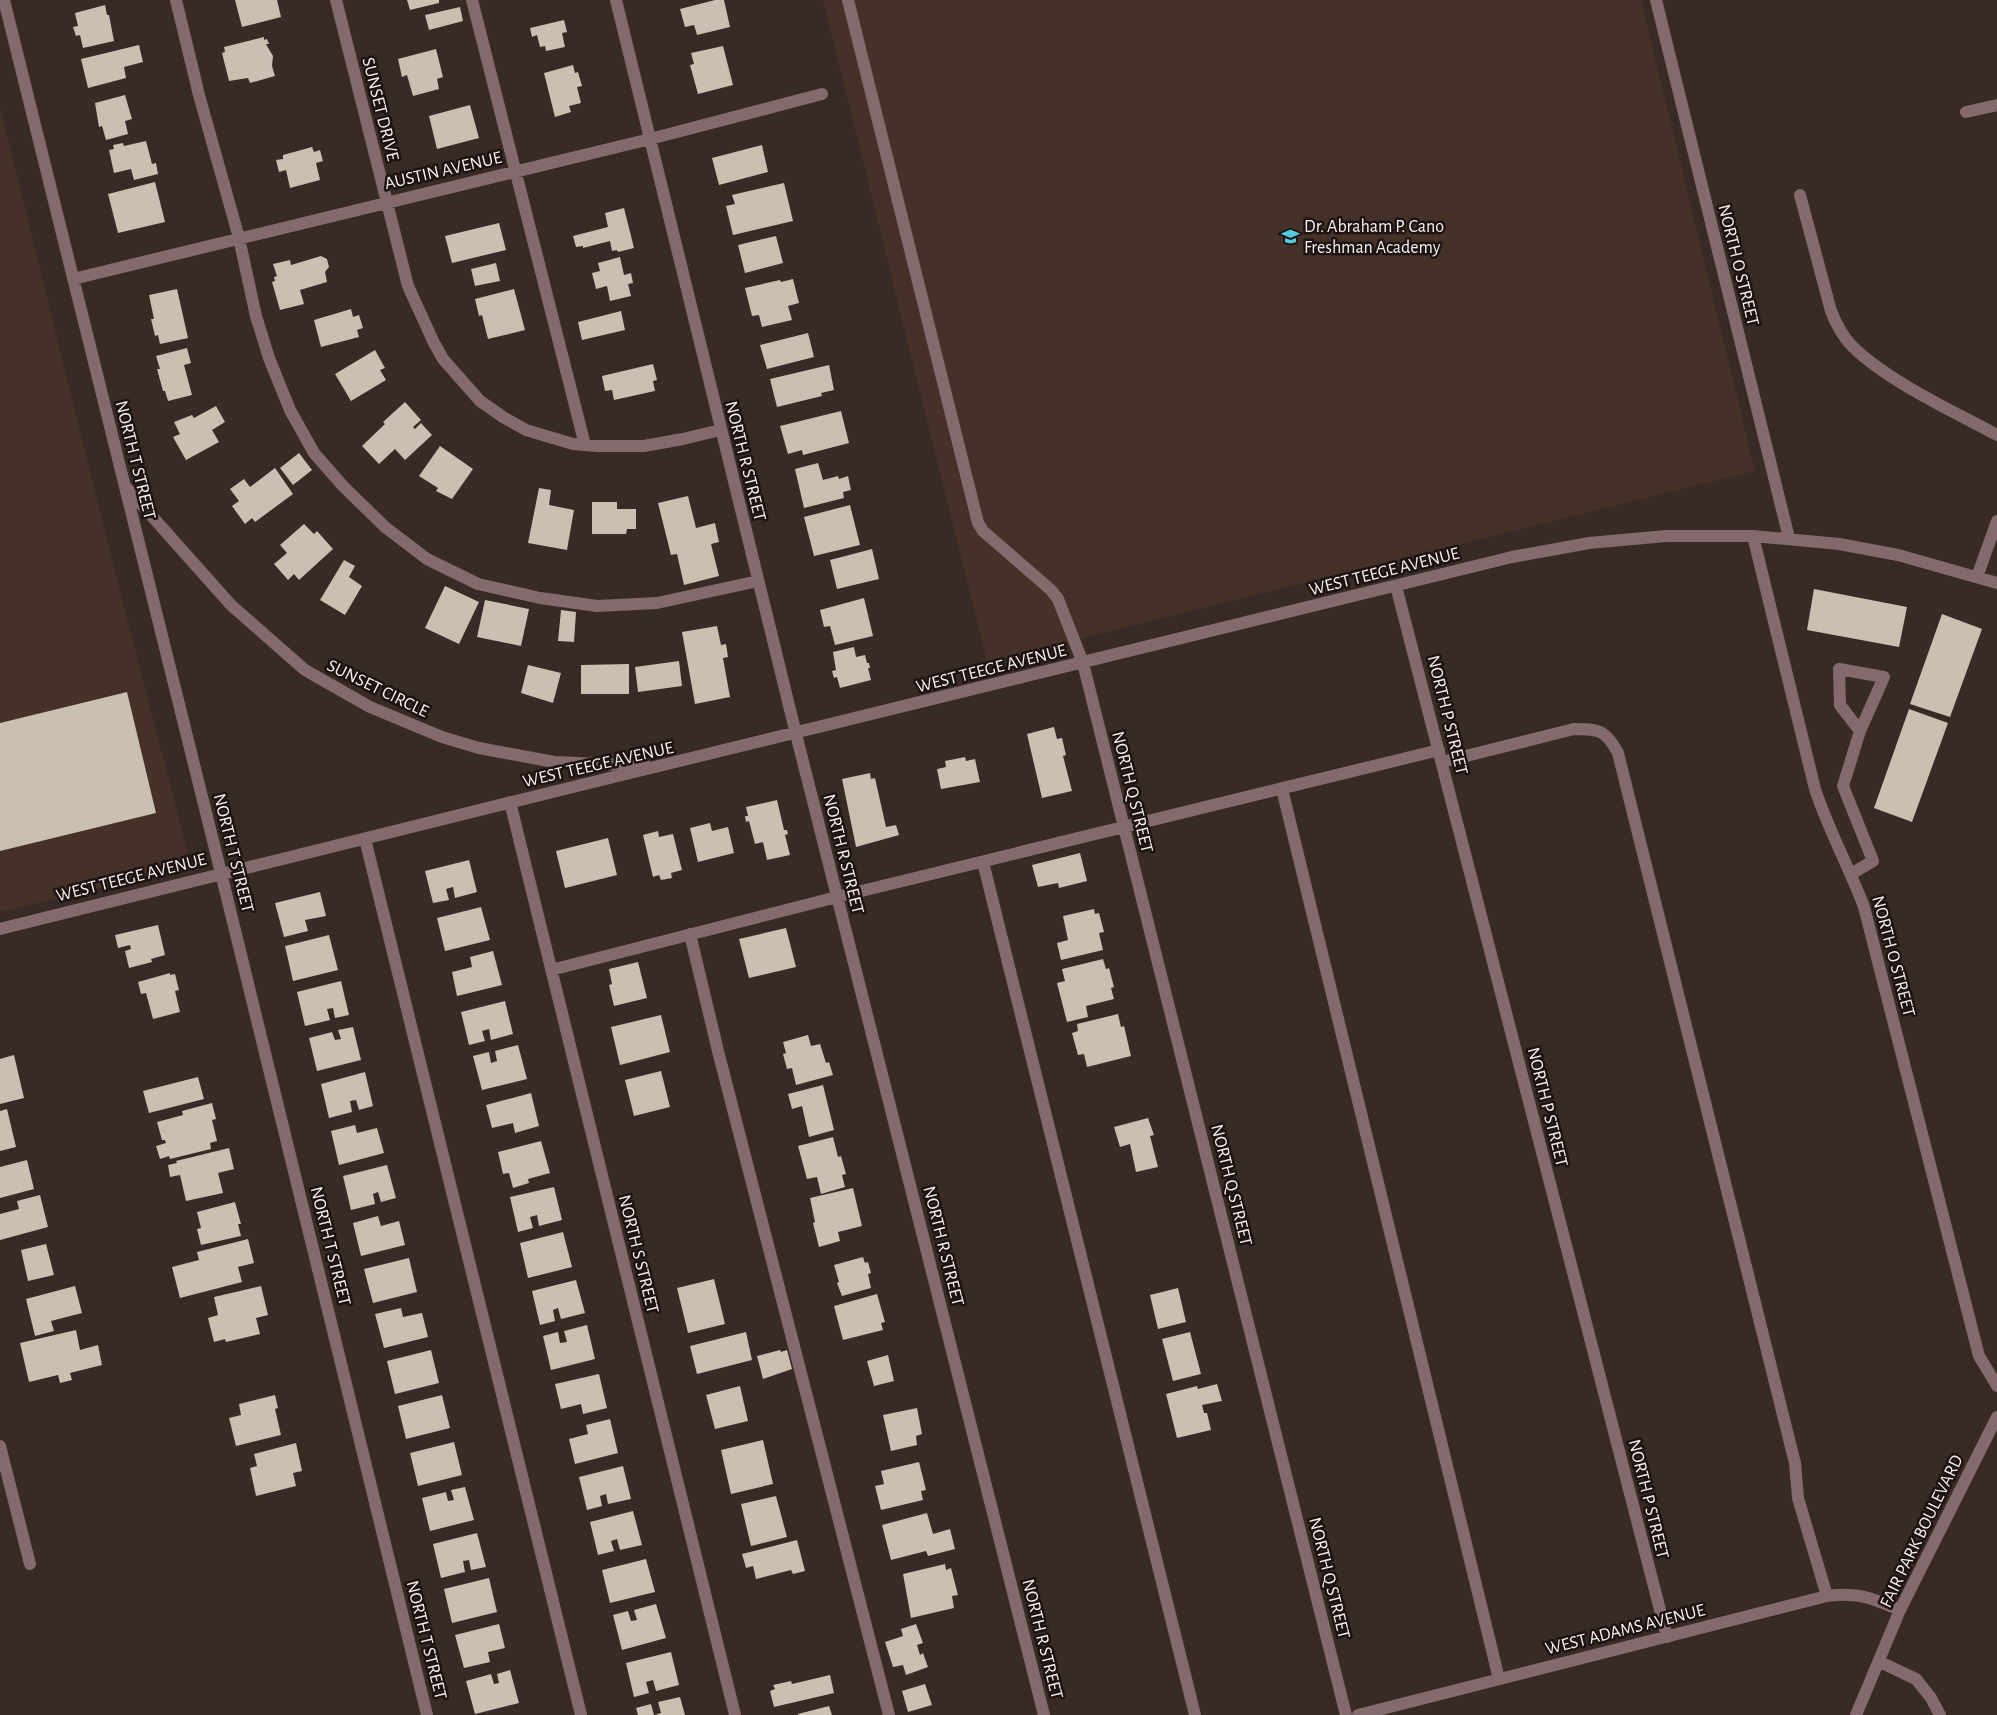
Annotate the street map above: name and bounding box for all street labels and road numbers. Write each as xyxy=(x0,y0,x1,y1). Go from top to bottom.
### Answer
street label: SUNSET DRIVE xyxy=(358,56,402,163)
street label: AUSTIN AVENUE xyxy=(383,149,504,193)
street label: NORTH O STREET xyxy=(1714,203,1762,328)
street label: NORTH T STREET xyxy=(112,399,159,522)
street label: NORTH R STREET xyxy=(721,399,769,523)
street label: WEST TEEGE AVENUE xyxy=(1307,545,1462,599)
street label: WEST TEEGE AVENUE xyxy=(914,642,1069,696)
street label: NORTH P STREET xyxy=(1423,654,1471,777)
street label: SUNSET CIRCLE xyxy=(324,657,431,721)
street label: NORTH Q STREET xyxy=(1108,730,1156,855)
street label: WEST TEEGE AVENUE xyxy=(521,739,676,791)
street label: NORTH T STREET xyxy=(210,792,257,915)
street label: NORTH R STREET xyxy=(819,792,867,916)
street label: WEST TEEGE AVENUE xyxy=(54,851,209,905)
street label: NORTH O STREET xyxy=(1868,894,1918,1019)
street label: NORTH P STREET xyxy=(1523,1046,1571,1169)
street label: NORTH Q STREET xyxy=(1207,1123,1255,1248)
street label: NORTH R STREET xyxy=(919,1184,967,1308)
street label: NORTH T STREET xyxy=(307,1185,354,1308)
street label: NORTH S STREET xyxy=(615,1193,662,1316)
street label: NORTH P STREET xyxy=(1624,1438,1672,1561)
street label: FAIR PARK BOULEVARD xyxy=(1877,1452,1967,1611)
street label: NORTH Q STREET xyxy=(1305,1516,1353,1641)
street label: NORTH R STREET xyxy=(1018,1577,1066,1701)
street label: NORTH T STREET xyxy=(403,1579,450,1702)
street label: WEST ADAMS AVENUE xyxy=(1544,1601,1707,1659)

